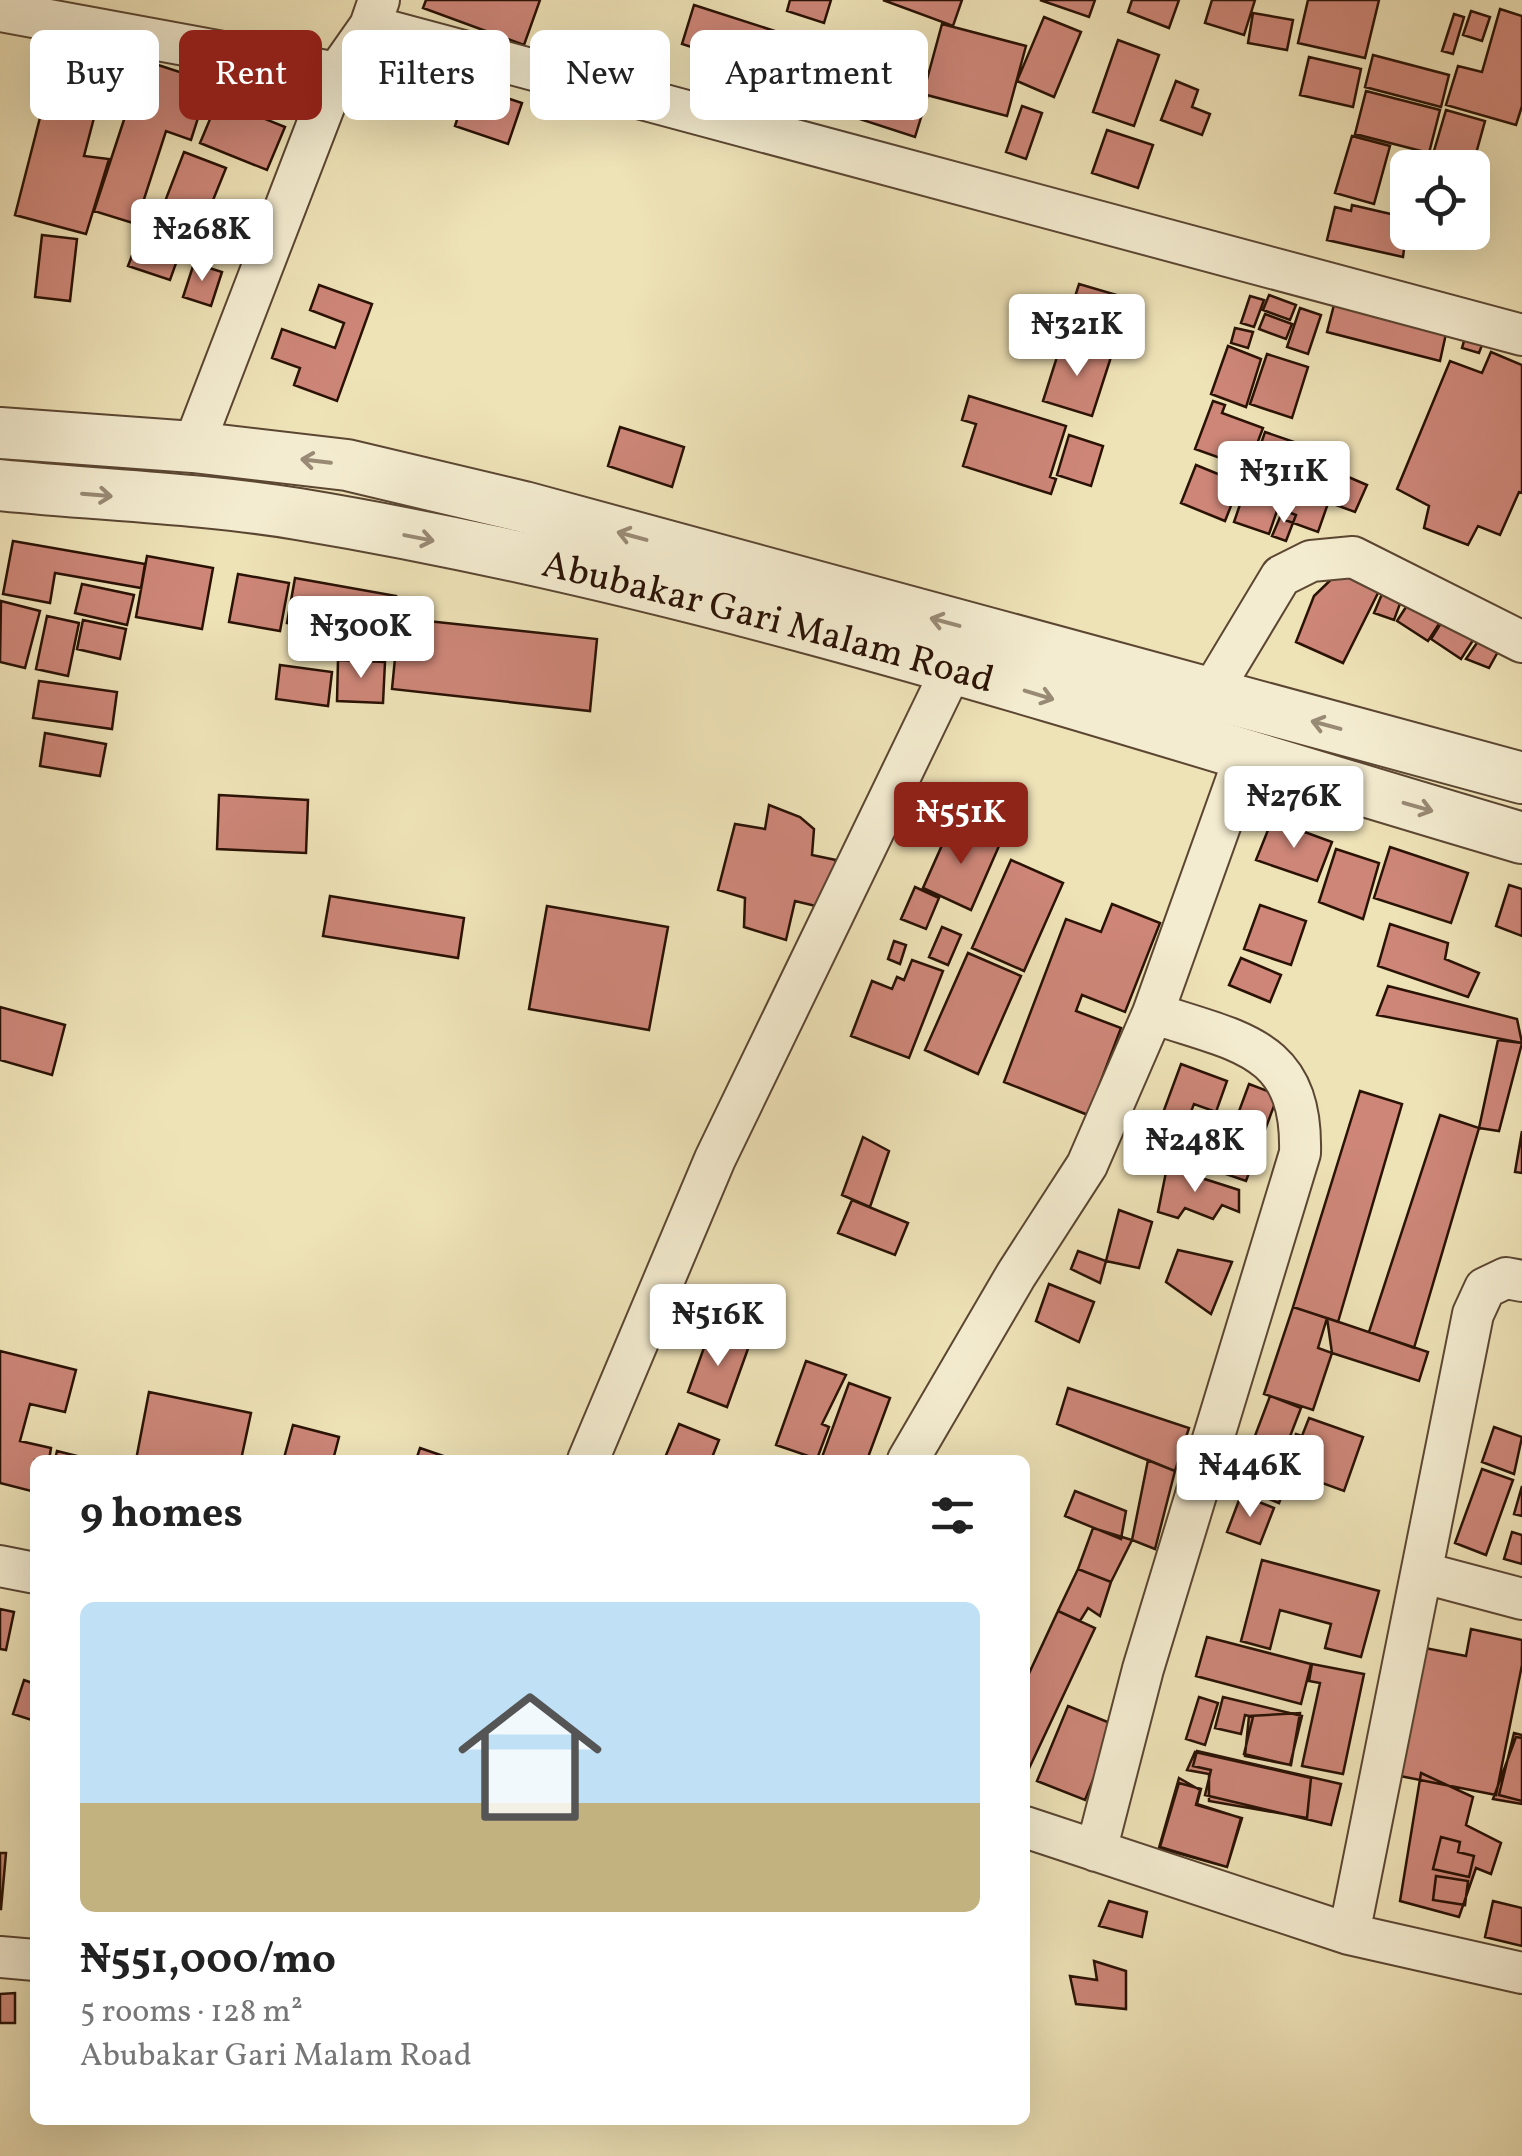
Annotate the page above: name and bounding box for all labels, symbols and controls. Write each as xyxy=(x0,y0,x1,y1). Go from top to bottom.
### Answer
chip: Buy xyxy=(30,30,159,120)
chip: Rent xyxy=(179,30,322,120)
chip: Filters xyxy=(342,30,510,120)
chip: New xyxy=(530,30,670,120)
chip: Apartment xyxy=(690,30,928,120)
map controls xyxy=(1390,150,1490,250)
button: locate xyxy=(1390,150,1490,250)
pin: ₦268K xyxy=(132,199,272,284)
text: ₦268K xyxy=(153,209,251,253)
pin: ₦321K xyxy=(1007,294,1147,379)
text: ₦321K xyxy=(1031,304,1123,348)
pin: ₦311K xyxy=(1214,441,1354,526)
one-way arrow xyxy=(300,451,332,470)
text: ₦311K xyxy=(1240,451,1328,495)
one-way arrow xyxy=(80,485,113,504)
one-way arrow xyxy=(617,526,648,545)
one-way arrow xyxy=(402,529,435,548)
street label: Abubakar Gari Malam Road xyxy=(536,540,1000,709)
pin: ₦300K xyxy=(291,596,431,681)
text: ₦300K xyxy=(310,606,412,650)
one-way arrow xyxy=(930,611,961,630)
one-way arrow xyxy=(1023,687,1054,705)
one-way arrow xyxy=(1311,715,1343,734)
pin: ₦276K xyxy=(1224,766,1364,851)
text: ₦276K xyxy=(1246,776,1342,820)
pin: ₦551K xyxy=(891,782,1031,867)
text: ₦551K xyxy=(916,792,1006,836)
one-way arrow xyxy=(1401,799,1433,817)
pin: ₦248K xyxy=(1125,1110,1265,1195)
text: ₦248K xyxy=(1145,1120,1245,1164)
pin: ₦516K xyxy=(648,1284,788,1369)
text: ₦516K xyxy=(672,1294,764,1338)
pin: ₦446K xyxy=(1180,1435,1320,1520)
text: ₦446K xyxy=(1199,1445,1301,1489)
text: 9 homes xyxy=(80,1486,243,1545)
icon: filters xyxy=(925,1488,980,1543)
icon: home xyxy=(440,1667,620,1847)
text: ₦551,000/mo xyxy=(80,1932,336,1991)
text: 5 rooms · 128 m² xyxy=(80,1991,303,2035)
text: Abubakar Gari Malam Road xyxy=(80,2035,472,2079)

